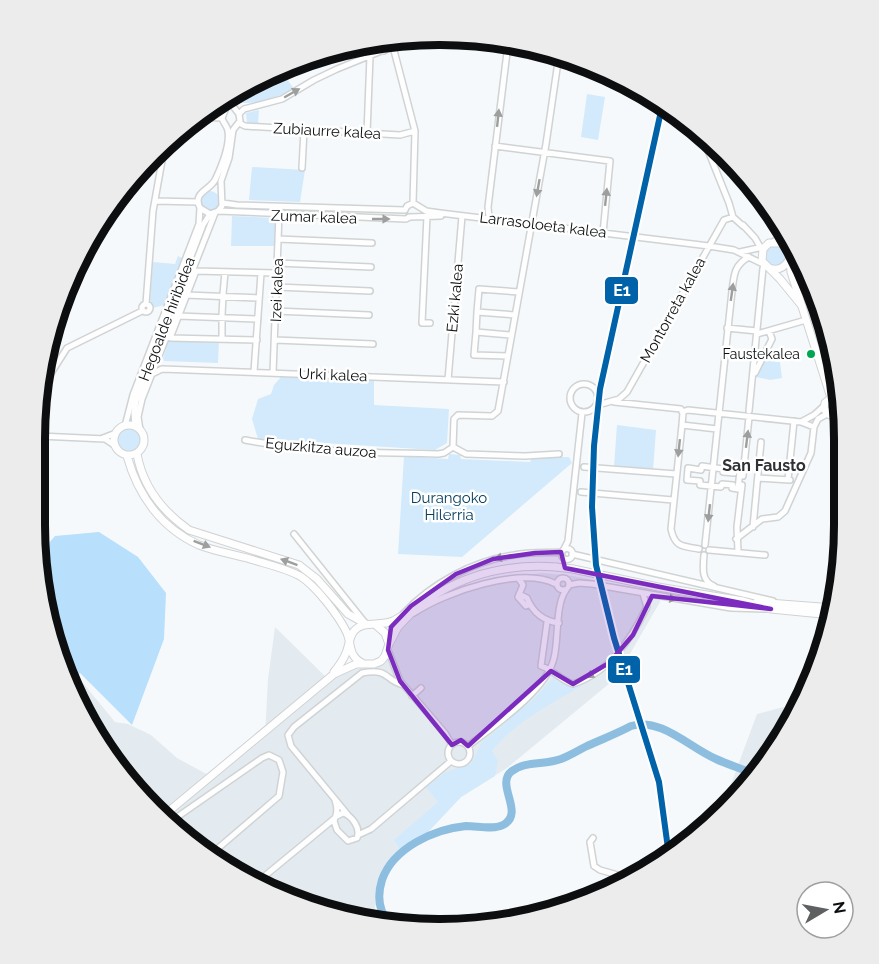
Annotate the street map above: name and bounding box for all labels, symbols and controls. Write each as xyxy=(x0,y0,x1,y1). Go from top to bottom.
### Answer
one-way arrow xyxy=(284,88,301,98)
one-way arrow xyxy=(494,108,503,127)
street label: Zubiaurre kalea xyxy=(273,119,381,143)
one-way arrow xyxy=(533,178,542,197)
one-way arrow xyxy=(602,187,611,206)
street label: Zumar kalea xyxy=(271,207,357,227)
street label: Larrasoloeta kalea xyxy=(479,208,607,242)
one-way arrow xyxy=(371,214,390,224)
street label: Hegoalde hiribidea xyxy=(135,254,199,384)
street label: Montorreta kalea xyxy=(637,254,709,366)
street label: Izei kalea xyxy=(267,258,287,322)
street label: Ezki kalea xyxy=(443,263,467,333)
line badge: E1 xyxy=(604,276,639,305)
text: E1 xyxy=(613,281,631,300)
one-way arrow xyxy=(727,283,736,302)
place label: Faustekalea xyxy=(722,346,800,362)
marker: Faustekalea xyxy=(805,348,817,360)
street label: Urki kalea xyxy=(298,365,368,385)
one-way arrow xyxy=(742,429,752,448)
street label: Eguzkitza auzoa xyxy=(265,434,377,462)
one-way arrow xyxy=(674,439,684,458)
district label: San Fausto xyxy=(722,456,806,475)
park label: Durangoko Hilerria xyxy=(411,489,487,524)
one-way arrow xyxy=(704,504,714,523)
one-way arrow xyxy=(193,540,211,550)
one-way arrow xyxy=(494,553,513,562)
one-way arrow xyxy=(280,556,298,566)
one-way arrow xyxy=(658,594,677,603)
line badge: E1 xyxy=(607,655,641,684)
text: E1 xyxy=(615,660,633,679)
one-way arrow xyxy=(586,667,602,679)
north arrow xyxy=(795,880,855,940)
text: N xyxy=(829,900,850,915)

